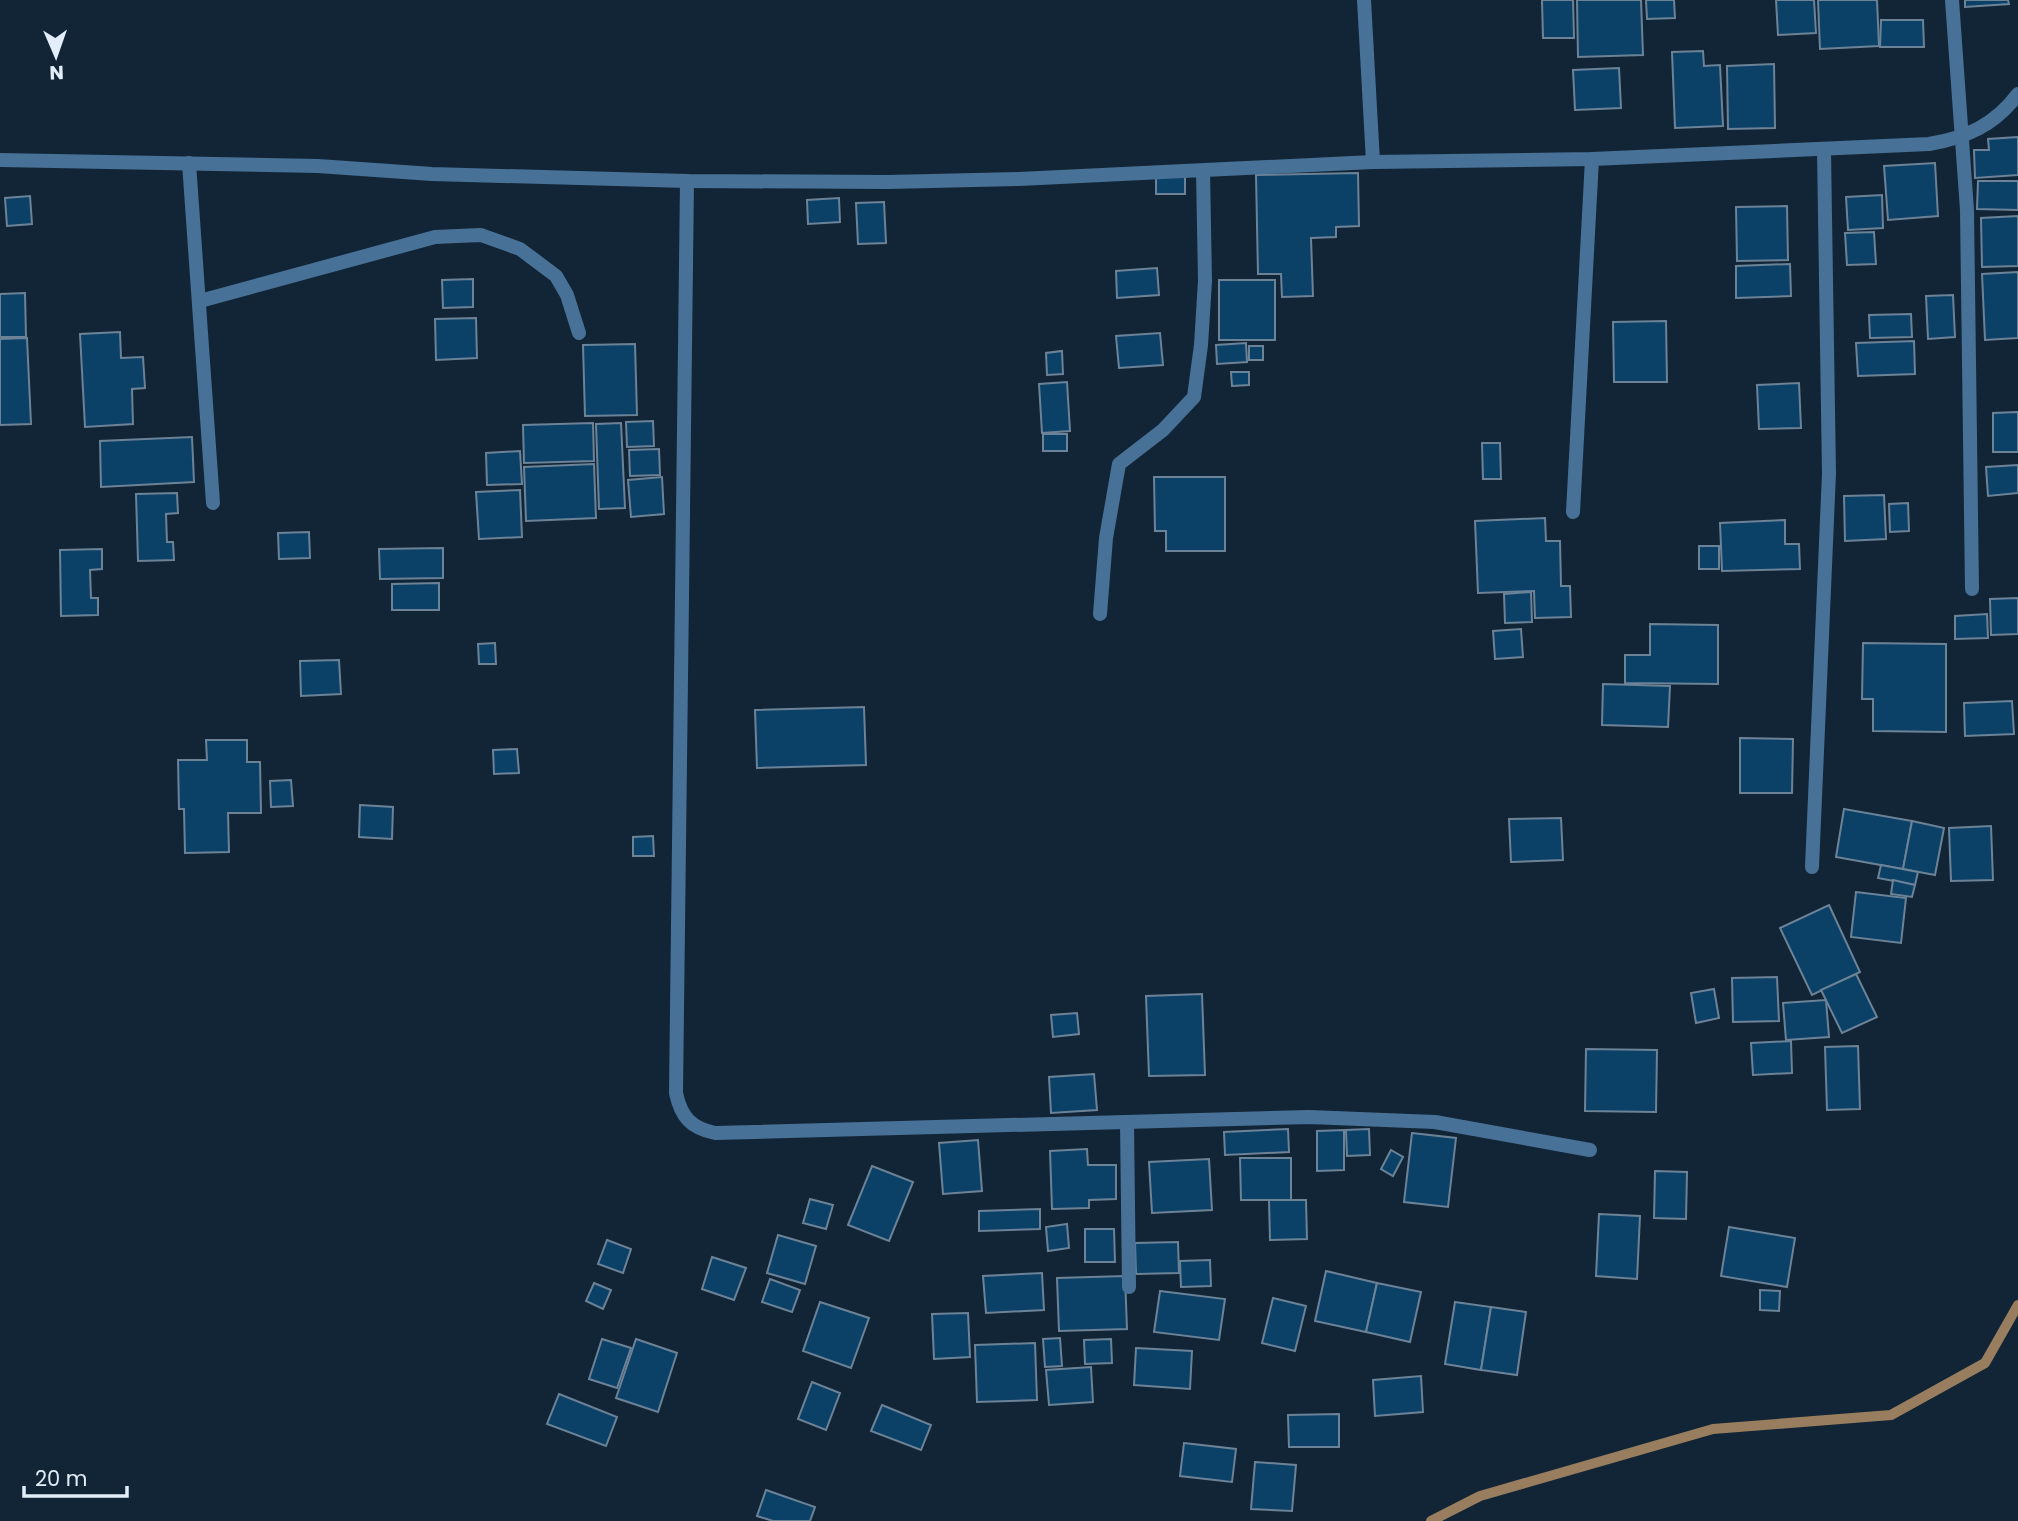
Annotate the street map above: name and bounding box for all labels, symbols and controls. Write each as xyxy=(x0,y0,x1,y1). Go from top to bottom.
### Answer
north arrow xyxy=(21,21,91,91)
text: N xyxy=(49,59,64,86)
scale bar xyxy=(24,1454,128,1498)
text: 20 m xyxy=(35,1464,88,1493)

